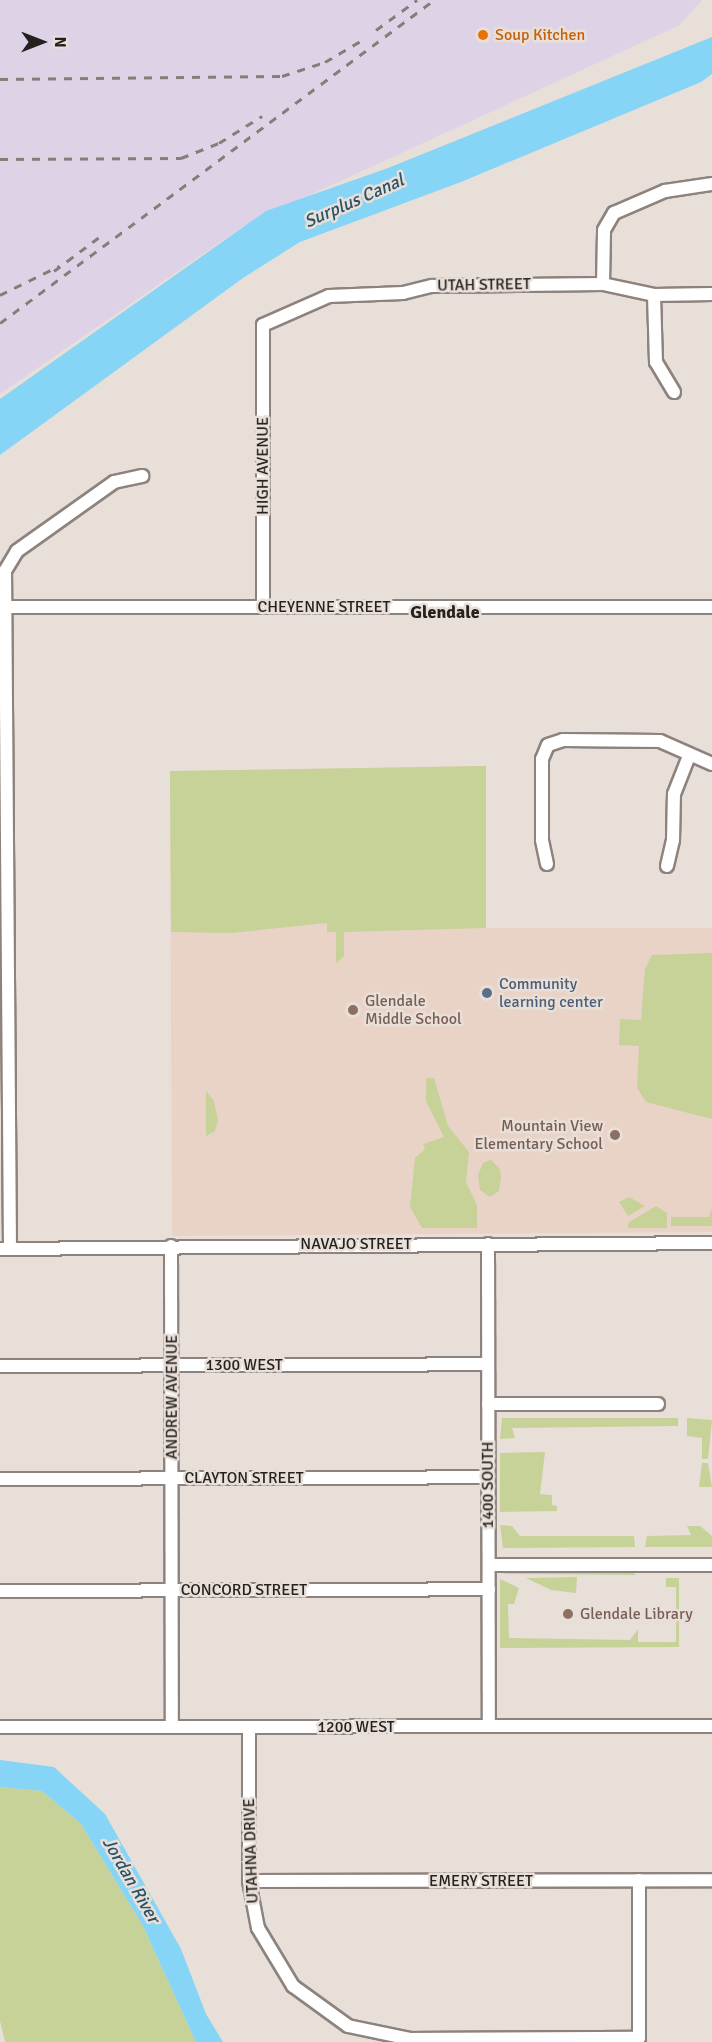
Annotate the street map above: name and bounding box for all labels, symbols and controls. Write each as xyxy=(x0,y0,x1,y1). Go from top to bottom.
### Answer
north arrow xyxy=(12,12,72,72)
place label: Soup Kitchen xyxy=(495,25,585,45)
marker: Soup Kitchen xyxy=(476,28,490,42)
text: N xyxy=(50,36,70,48)
water label: Surplus Canal xyxy=(301,169,407,233)
street label: UTAH STREET xyxy=(437,275,531,295)
street label: HIGH AVENUE xyxy=(253,417,273,515)
street label: CHEYENNE STREET xyxy=(258,597,390,617)
district label: Glendale xyxy=(410,601,480,623)
place label: Community learning center xyxy=(499,974,603,1012)
marker: Community learning center xyxy=(480,986,494,1000)
place label: Glendale Middle School xyxy=(365,991,462,1029)
marker: Glendale Middle School xyxy=(346,1003,360,1017)
place label: Mountain View Elementary School xyxy=(474,1116,603,1154)
marker: Mountain View Elementary School xyxy=(608,1128,622,1142)
street label: NAVAJO STREET xyxy=(300,1234,412,1254)
street label: ANDREW AVENUE xyxy=(162,1335,182,1459)
street label: 1300 WEST xyxy=(205,1355,283,1375)
street label: 1400 SOUTH xyxy=(478,1442,498,1528)
street label: CLAYTON STREET xyxy=(184,1468,304,1488)
street label: CONCORD STREET xyxy=(181,1580,307,1600)
place label: Glendale Library xyxy=(580,1604,693,1624)
marker: Glendale Library xyxy=(561,1607,575,1621)
street label: 1200 WEST xyxy=(317,1717,395,1737)
street label: UTAHNA DRIVE xyxy=(240,1798,262,1904)
water label: Jordan River xyxy=(98,1833,164,1927)
street label: EMERY STREET xyxy=(429,1871,533,1891)

